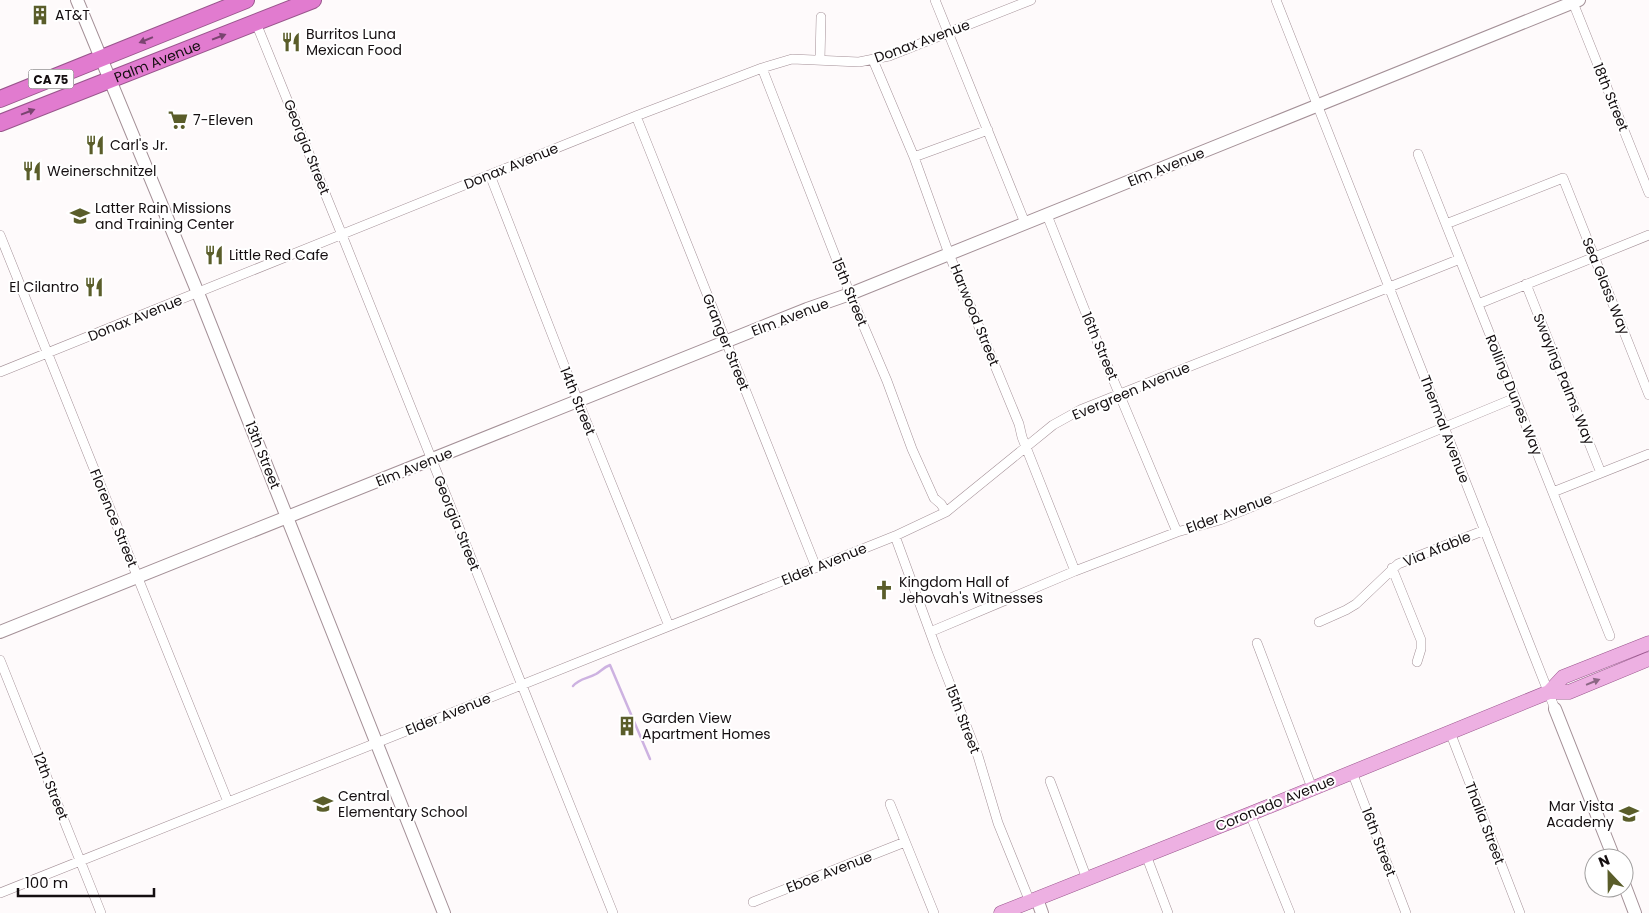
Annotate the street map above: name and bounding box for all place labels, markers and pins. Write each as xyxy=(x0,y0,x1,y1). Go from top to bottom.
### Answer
building icon: AT&T xyxy=(29,4,51,26)
place label: AT&T xyxy=(55,5,90,25)
place label: Burritos Luna Mexican Food xyxy=(306,24,402,60)
restaurant icon: Burritos Luna Mexican Food xyxy=(280,31,302,53)
supermarket icon: 7-Eleven xyxy=(167,109,189,131)
place label: 7-Eleven xyxy=(193,110,253,130)
restaurant icon: Carl's Jr. xyxy=(84,134,106,156)
place label: Carl's Jr. xyxy=(110,135,168,155)
restaurant icon: Weinerschnitzel xyxy=(21,160,43,182)
place label: Weinerschnitzel xyxy=(47,161,156,181)
place label: Latter Rain Missions and Training Center xyxy=(95,198,234,234)
school or university icon: Latter Rain Missions and Training Center xyxy=(69,205,91,227)
restaurant icon: Little Red Cafe xyxy=(203,244,225,266)
place label: Little Red Cafe xyxy=(229,245,329,265)
restaurant icon: El Cilantro xyxy=(83,276,105,298)
place label: El Cilantro xyxy=(9,277,79,297)
place label: Kingdom Hall of Jehovah's Witnesses xyxy=(899,572,1043,608)
church icon: Kingdom Hall of Jehovah's Witnesses xyxy=(873,579,895,601)
place label: Garden View Apartment Homes xyxy=(642,708,771,744)
building icon: Garden View Apartment Homes xyxy=(616,715,638,737)
place label: Central Elementary School xyxy=(338,786,468,822)
school or university icon: Central Elementary School xyxy=(312,793,334,815)
place label: Mar Vista Academy xyxy=(1546,796,1614,832)
school or university icon: Mar Vista Academy xyxy=(1618,803,1640,825)

